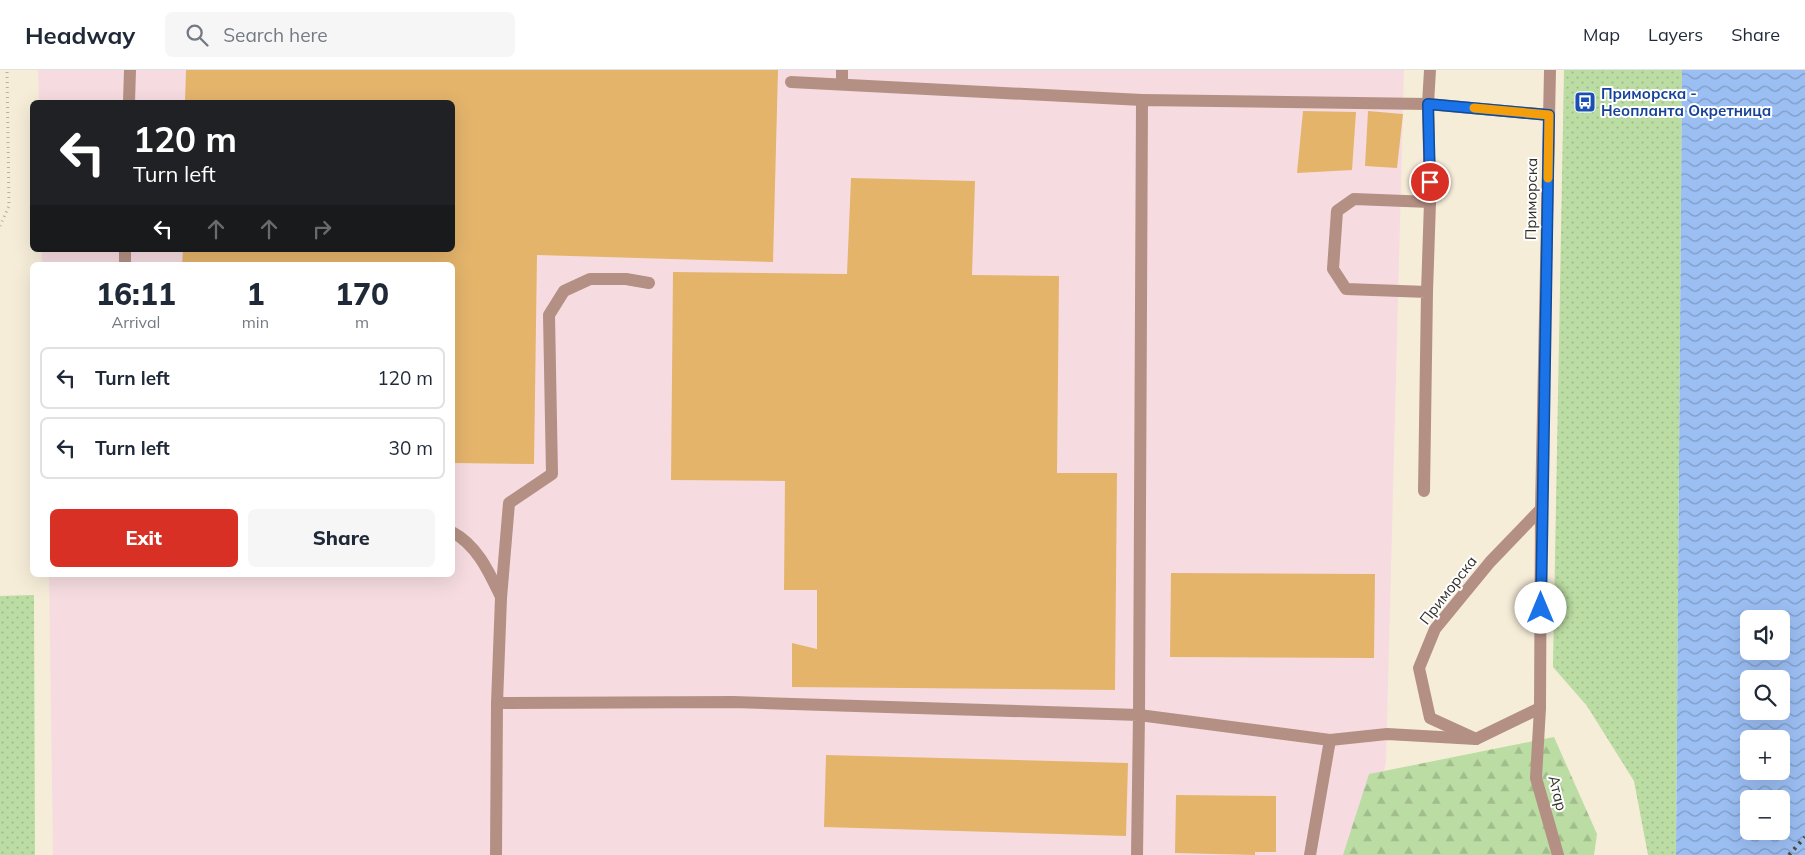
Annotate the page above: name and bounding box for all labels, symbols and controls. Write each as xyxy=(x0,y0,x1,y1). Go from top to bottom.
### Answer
search box xyxy=(165,12,515,57)
text: Headway xyxy=(25,20,135,50)
icon: search xyxy=(183,21,211,49)
text: Search here xyxy=(223,23,328,47)
text: Map xyxy=(1583,23,1620,46)
text: Layers xyxy=(1648,23,1703,46)
text: Share xyxy=(1731,23,1780,46)
place label: Приморска - Неопланта Окретница xyxy=(1601,84,1771,120)
bus stop icon: Приморска - Неопланта Окретница xyxy=(1573,90,1597,114)
text: 120 m xyxy=(133,117,237,161)
icon: left xyxy=(50,120,115,185)
street label: Приморска xyxy=(1521,158,1541,240)
text: Turn left xyxy=(133,160,216,188)
pin xyxy=(1409,161,1451,203)
icon: arrive xyxy=(1416,168,1444,196)
icon: left xyxy=(149,215,177,243)
icon: ahead xyxy=(202,215,230,243)
icon: ahead xyxy=(255,215,283,243)
icon: right xyxy=(308,215,336,243)
text: 16:11 xyxy=(96,275,176,313)
text: 1 xyxy=(246,275,264,313)
text: 170 xyxy=(335,275,389,313)
text: Arrival xyxy=(111,312,160,332)
text: min xyxy=(242,312,269,332)
text: m xyxy=(355,312,369,332)
icon: left xyxy=(52,364,80,392)
text: Turn left xyxy=(95,366,170,390)
text: 120 m xyxy=(377,366,433,390)
icon: left xyxy=(52,434,80,462)
text: Turn left xyxy=(95,436,170,460)
text: 30 m xyxy=(389,436,433,460)
button: Exit xyxy=(50,509,238,567)
button: Share xyxy=(248,509,435,567)
street label: Приморска xyxy=(1415,552,1481,628)
position arrow xyxy=(1514,581,1566,633)
map controls xyxy=(1740,610,1790,840)
button: sound xyxy=(1740,610,1790,660)
button: search xyxy=(1740,670,1790,720)
button: + xyxy=(1740,730,1790,780)
street label: Атар xyxy=(1544,773,1572,813)
button: − xyxy=(1740,790,1790,840)

